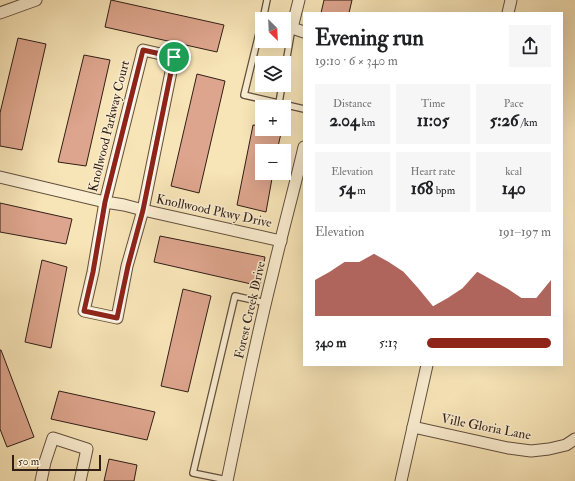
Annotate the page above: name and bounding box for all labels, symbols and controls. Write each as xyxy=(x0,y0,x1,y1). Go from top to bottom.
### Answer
north arrow xyxy=(255,12,291,48)
map controls xyxy=(255,12,291,180)
text: Evening run xyxy=(315,24,424,52)
button: share xyxy=(509,25,551,67)
pin xyxy=(157,40,191,74)
icon: arrive xyxy=(163,46,185,68)
text: 19:10 · 6 × 340 m xyxy=(315,53,398,69)
button: layers xyxy=(255,56,291,92)
street label: Knollwood Parkway Court xyxy=(85,59,134,194)
text: Distance xyxy=(333,97,372,110)
text: Time xyxy=(421,97,445,110)
text: Pace xyxy=(504,97,524,110)
button: + xyxy=(255,100,291,136)
text: 2.04 xyxy=(329,110,359,131)
text: 11:05 xyxy=(417,110,449,131)
text: 5:26 xyxy=(490,110,519,131)
text: km xyxy=(359,116,375,129)
text: /km xyxy=(519,116,538,129)
button: − xyxy=(255,144,291,180)
text: Elevation xyxy=(331,165,373,178)
text: Heart rate xyxy=(411,165,455,178)
text: kcal xyxy=(505,165,522,178)
text: 54 xyxy=(339,178,355,199)
text: 168 xyxy=(411,178,433,199)
text: 140 xyxy=(502,178,526,199)
text: m xyxy=(355,184,366,197)
text: bpm xyxy=(433,184,455,197)
street label: Knollwood Pkwy Drive xyxy=(154,191,274,232)
text: Elevation xyxy=(315,224,365,240)
text: 191–197 m xyxy=(499,224,551,240)
street label: Forest Creek Drive xyxy=(231,259,269,360)
text: 340 m xyxy=(315,335,346,351)
text: 5:13 xyxy=(379,335,398,351)
street label: Ville Gloria Lane xyxy=(440,410,533,444)
scale bar xyxy=(12,453,101,472)
text: 50 m xyxy=(18,455,39,468)

